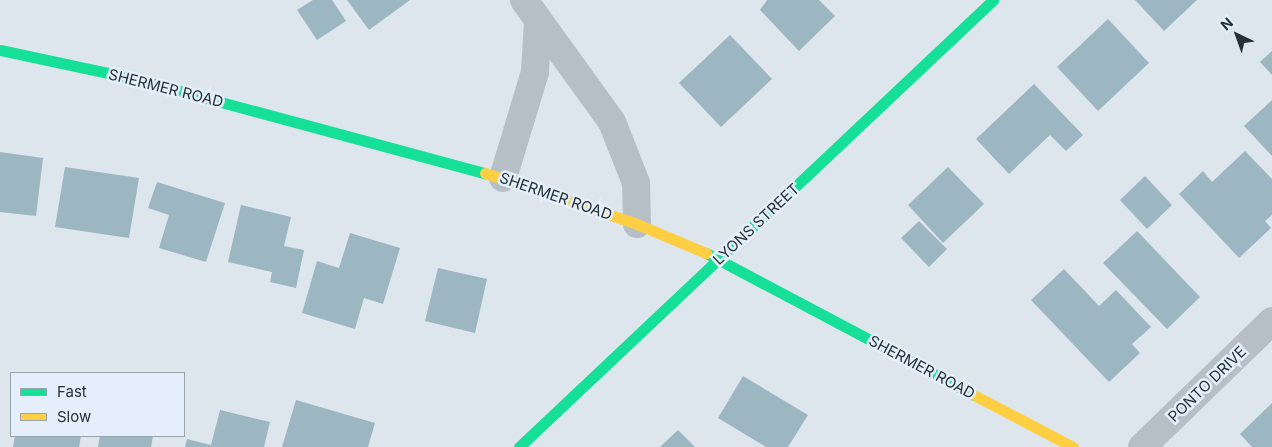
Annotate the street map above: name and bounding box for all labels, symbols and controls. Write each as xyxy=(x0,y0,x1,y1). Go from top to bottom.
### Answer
north arrow xyxy=(1212,10,1262,60)
text: N xyxy=(1217,14,1236,33)
street label: SHERMER ROAD xyxy=(107,65,225,111)
street label: SHERMER ROAD xyxy=(497,168,615,224)
street label: LYONS STREET xyxy=(709,180,803,268)
street label: SHERMER ROAD xyxy=(866,331,978,403)
street label: PONTO DRIVE xyxy=(1164,342,1250,426)
legend xyxy=(10,372,185,437)
text: Fast xyxy=(57,382,87,401)
text: Slow xyxy=(57,407,91,426)

